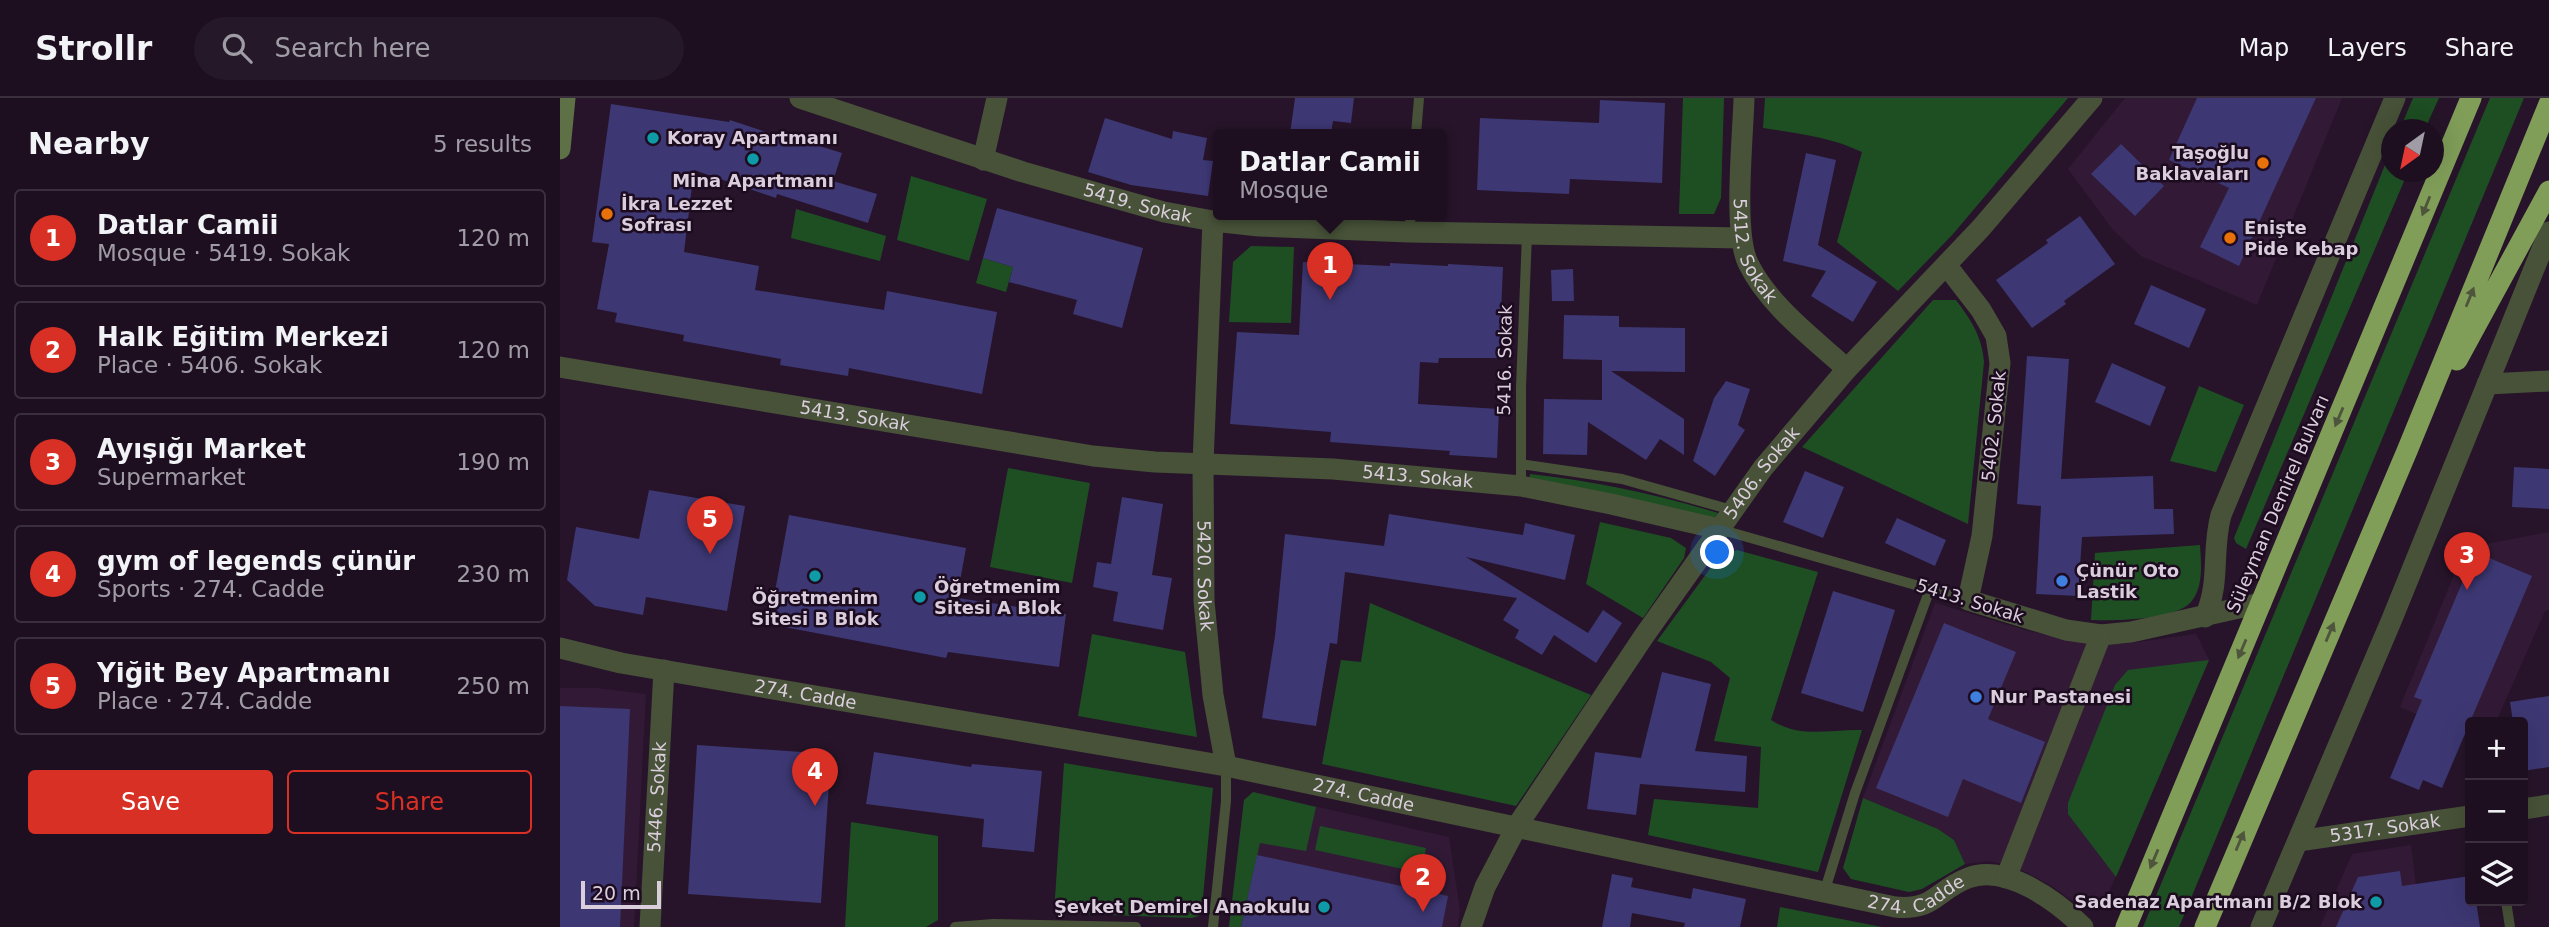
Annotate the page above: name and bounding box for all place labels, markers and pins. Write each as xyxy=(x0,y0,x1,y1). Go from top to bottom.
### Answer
place label: Koray Apartmanı xyxy=(667,127,838,148)
marker: Koray Apartmanı xyxy=(645,130,661,146)
place label: Taşoğlu Baklavaları xyxy=(2136,142,2249,184)
marker: Mina Apartmanı xyxy=(745,151,761,167)
marker: Taşoğlu Baklavaları xyxy=(2255,155,2271,171)
place label: Mina Apartmanı xyxy=(672,170,834,191)
place label: İkra Lezzet Sofrası xyxy=(621,193,733,235)
marker: İkra Lezzet Sofrası xyxy=(599,206,615,222)
place label: Enişte Pide Kebap xyxy=(2244,217,2359,259)
marker: Enişte Pide Kebap xyxy=(2222,230,2238,246)
pin: 1 xyxy=(1307,242,1353,300)
pin: 5 xyxy=(687,496,733,554)
pin: 3 xyxy=(2444,532,2490,590)
place label: Çünür Oto Lastik xyxy=(2076,560,2179,602)
marker: Öğretmenim Sitesi B Blok xyxy=(807,568,823,584)
marker: Çünür Oto Lastik xyxy=(2054,573,2070,589)
place label: Öğretmenim Sitesi A Blok xyxy=(934,576,1063,618)
place label: Öğretmenim Sitesi B Blok xyxy=(751,587,880,629)
marker: Öğretmenim Sitesi A Blok xyxy=(912,589,928,605)
place label: Nur Pastanesi xyxy=(1990,686,2131,707)
marker: Nur Pastanesi xyxy=(1968,689,1984,705)
pin: 4 xyxy=(792,748,838,806)
pin: 2 xyxy=(1400,854,1446,912)
place label: Sadenaz Apartmanı B/2 Blok xyxy=(2074,891,2363,912)
marker: Sadenaz Apartmanı B/2 Blok xyxy=(2368,894,2384,910)
place label: Şevket Demirel Anaokulu xyxy=(1054,896,1310,917)
marker: Şevket Demirel Anaokulu xyxy=(1316,899,1332,915)

